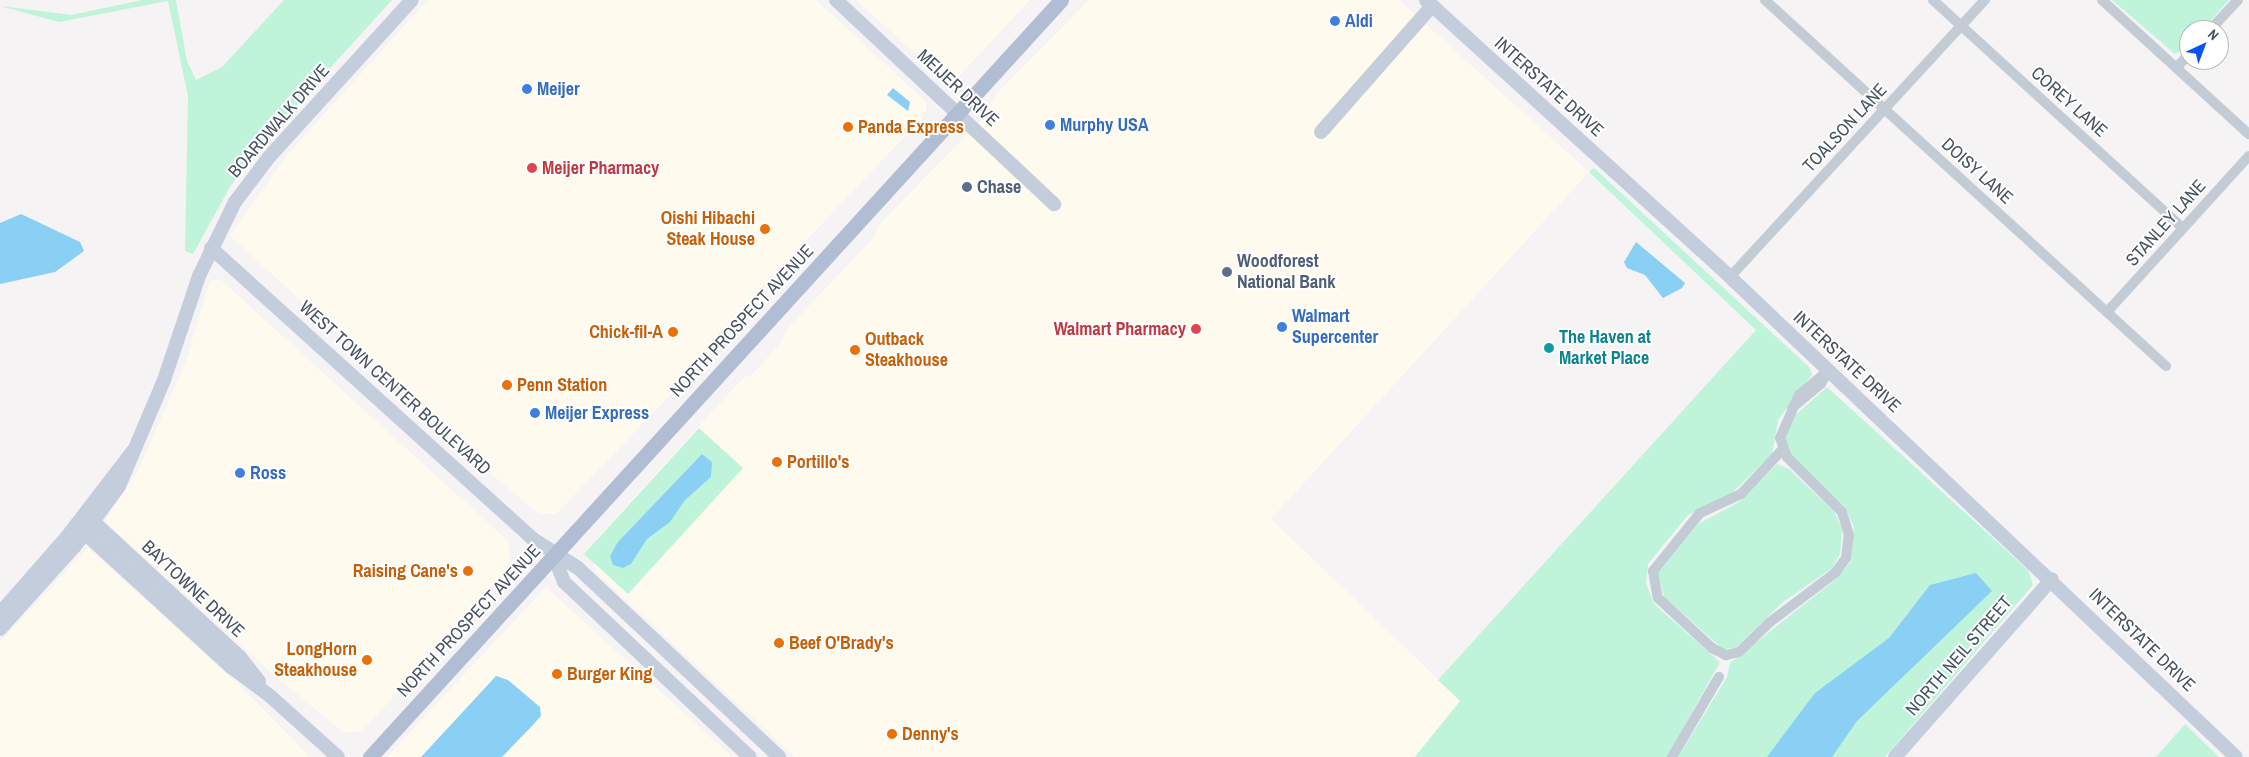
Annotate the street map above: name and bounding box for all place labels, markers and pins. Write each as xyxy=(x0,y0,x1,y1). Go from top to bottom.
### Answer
place label: Aldi xyxy=(1345,10,1373,32)
marker: Aldi xyxy=(1329,15,1341,27)
place label: Meijer xyxy=(537,78,580,100)
marker: Meijer xyxy=(521,83,533,95)
place label: Murphy USA xyxy=(1060,114,1149,136)
place label: Panda Express xyxy=(858,116,964,138)
marker: Murphy USA xyxy=(1044,119,1056,131)
marker: Panda Express xyxy=(842,121,854,133)
place label: Meijer Pharmacy xyxy=(542,157,659,179)
marker: Meijer Pharmacy xyxy=(526,162,538,174)
place label: Chase xyxy=(977,176,1021,198)
marker: Chase xyxy=(961,181,973,193)
place label: Oishi Hibachi Steak House xyxy=(661,208,755,250)
marker: Oishi Hibachi Steak House xyxy=(759,223,771,235)
place label: Woodforest National Bank xyxy=(1237,251,1335,294)
marker: Woodforest National Bank xyxy=(1221,266,1233,278)
place label: Walmart Supercenter xyxy=(1292,306,1378,348)
place label: Walmart Pharmacy xyxy=(1054,318,1186,340)
place label: Chick-fil-A xyxy=(589,321,663,343)
marker: Walmart Supercenter xyxy=(1276,321,1288,333)
marker: Walmart Pharmacy xyxy=(1190,323,1202,335)
marker: Chick-fil-A xyxy=(667,326,679,338)
place label: The Haven at Market Place xyxy=(1559,327,1651,369)
place label: Outback Steakhouse xyxy=(865,329,948,372)
marker: The Haven at Market Place xyxy=(1543,342,1555,354)
marker: Outback Steakhouse xyxy=(849,344,861,356)
place label: Penn Station xyxy=(517,374,607,396)
marker: Penn Station xyxy=(501,379,513,391)
place label: Meijer Express xyxy=(545,402,649,424)
marker: Meijer Express xyxy=(529,407,541,419)
place label: Portillo's xyxy=(787,451,850,473)
marker: Portillo's xyxy=(771,456,783,468)
place label: Ross xyxy=(250,462,286,484)
marker: Ross xyxy=(234,467,246,479)
place label: Raising Cane's xyxy=(353,560,458,582)
marker: Raising Cane's xyxy=(462,565,474,577)
place label: Beef O'Brady's xyxy=(789,632,894,654)
marker: Beef O'Brady's xyxy=(773,637,785,649)
place label: LongHorn Steakhouse xyxy=(274,639,357,682)
marker: LongHorn Steakhouse xyxy=(361,654,373,666)
place label: Burger King xyxy=(567,663,652,685)
marker: Burger King xyxy=(551,668,563,680)
place label: Denny's xyxy=(902,723,959,745)
marker: Denny's xyxy=(886,728,898,740)

